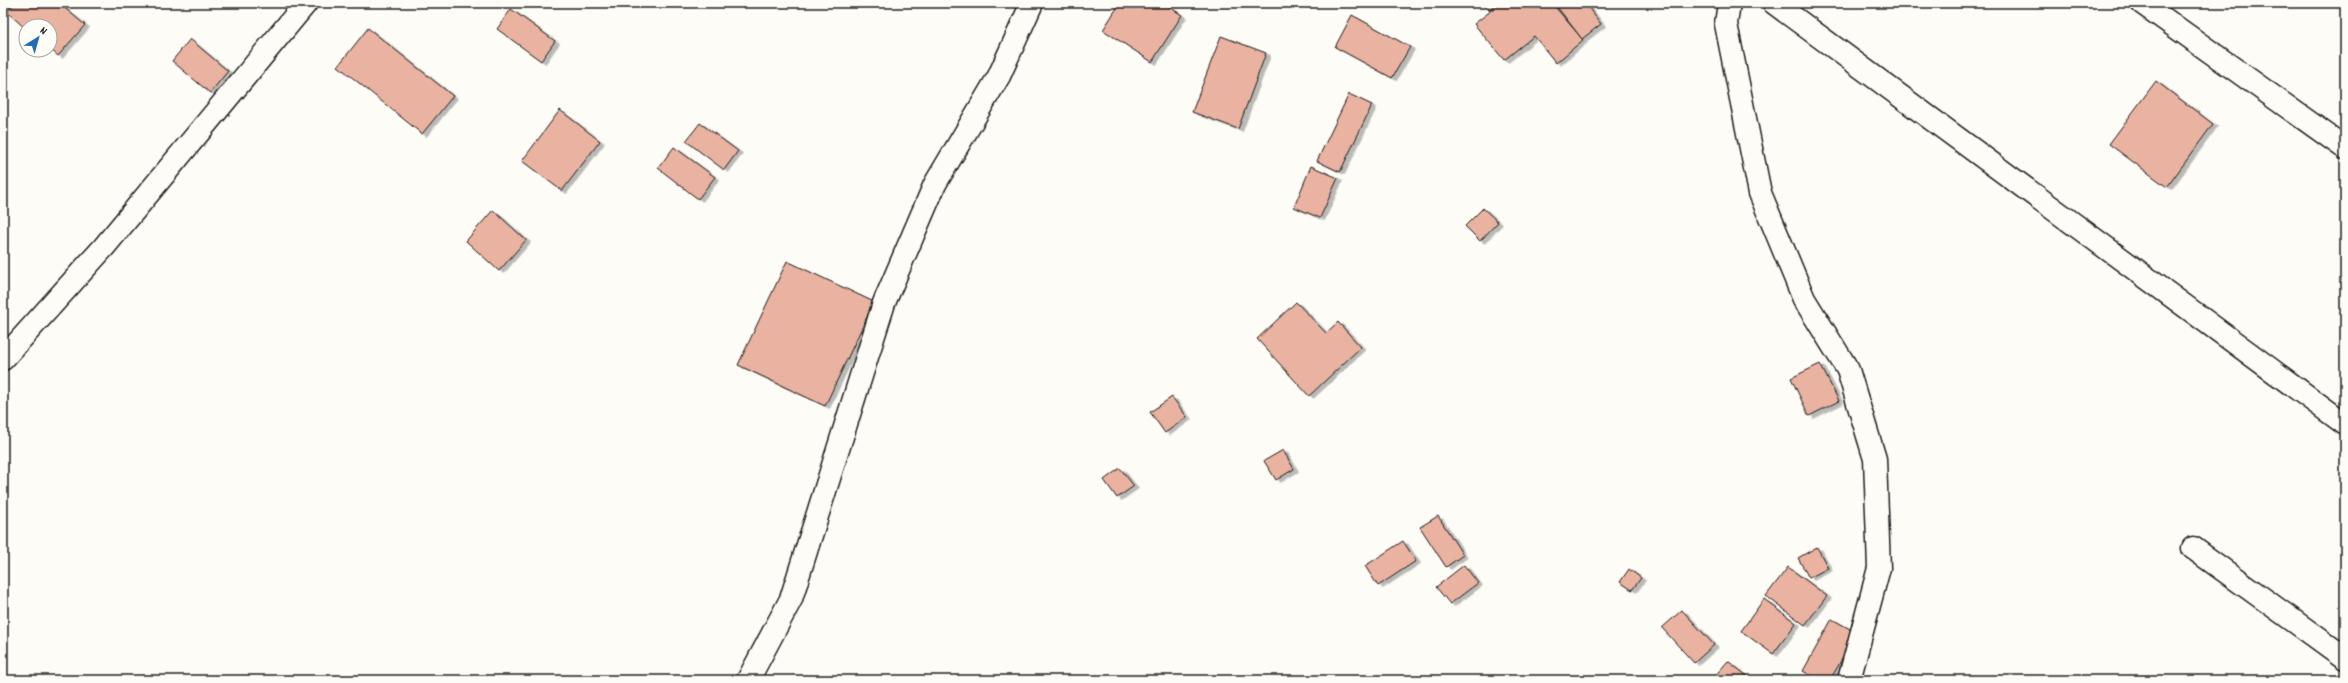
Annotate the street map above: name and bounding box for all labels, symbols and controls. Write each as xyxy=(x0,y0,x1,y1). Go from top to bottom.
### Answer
north arrow xyxy=(18,18,58,58)
text: N xyxy=(36,24,50,40)

